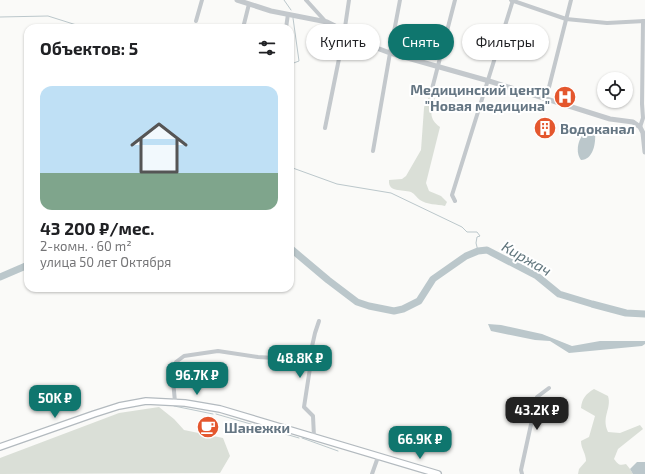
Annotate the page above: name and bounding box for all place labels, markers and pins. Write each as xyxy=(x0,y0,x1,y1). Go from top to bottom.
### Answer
place label: Медицинский центр "Новая медицина" xyxy=(410,81,550,114)
hospital icon: Медицинский центр "Новая медицина" xyxy=(552,84,578,110)
building icon: Водоканал xyxy=(532,115,558,141)
place label: Водоканал xyxy=(560,120,635,137)
pin: 48.8K ₽ xyxy=(263,345,337,379)
pin: 96.7K ₽ xyxy=(160,362,234,396)
pin: 50K ₽ xyxy=(27,385,83,419)
pin: 43.2K ₽ xyxy=(500,397,574,431)
cafe icon: Шанежки xyxy=(195,414,221,440)
place label: Шанежки xyxy=(224,419,290,436)
pin: 66.9K ₽ xyxy=(383,426,457,460)

